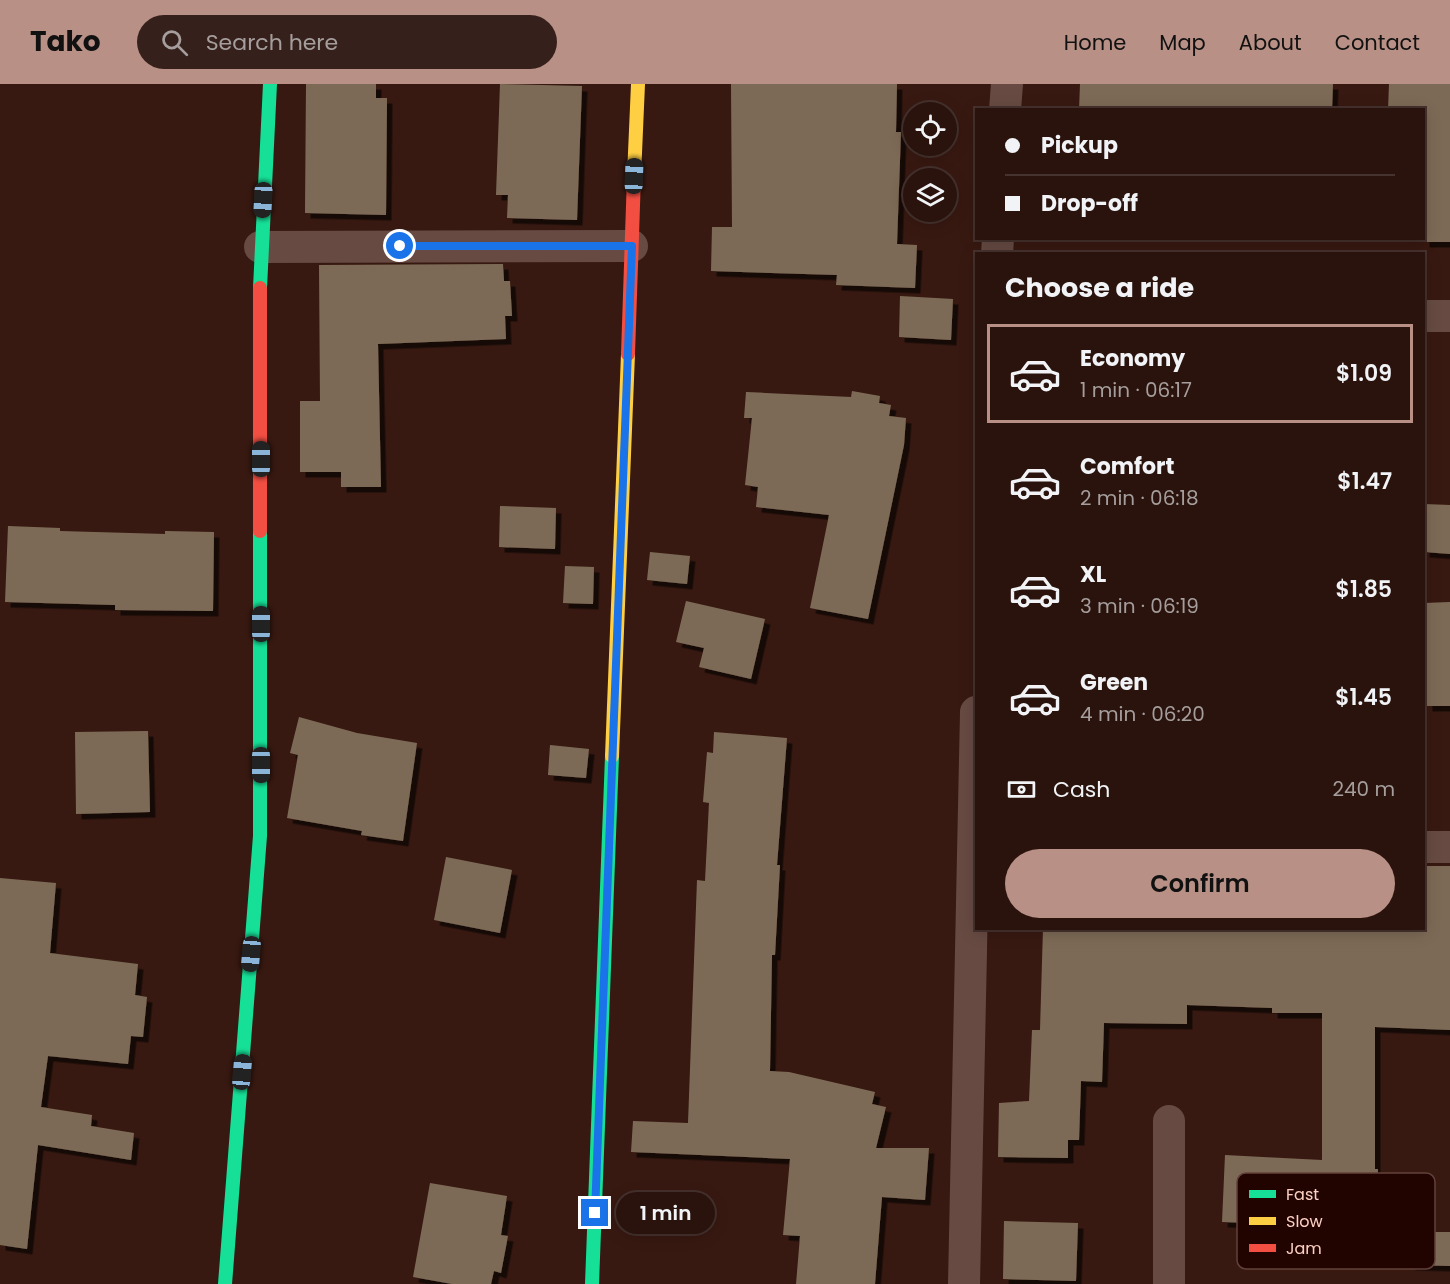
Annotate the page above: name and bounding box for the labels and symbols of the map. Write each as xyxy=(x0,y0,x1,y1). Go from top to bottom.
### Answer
car xyxy=(624,158,644,194)
car xyxy=(253,182,273,218)
route start xyxy=(386,232,413,259)
car xyxy=(252,441,270,477)
car xyxy=(252,606,270,642)
car xyxy=(252,747,270,783)
car xyxy=(240,935,262,973)
car xyxy=(231,1053,253,1091)
legend xyxy=(1237,1173,1435,1269)
text: Fast xyxy=(1286,1183,1319,1206)
callout: 1 min xyxy=(616,1192,715,1234)
route end xyxy=(581,1199,608,1226)
text: Slow xyxy=(1286,1210,1323,1233)
text: Jam xyxy=(1286,1237,1322,1260)

